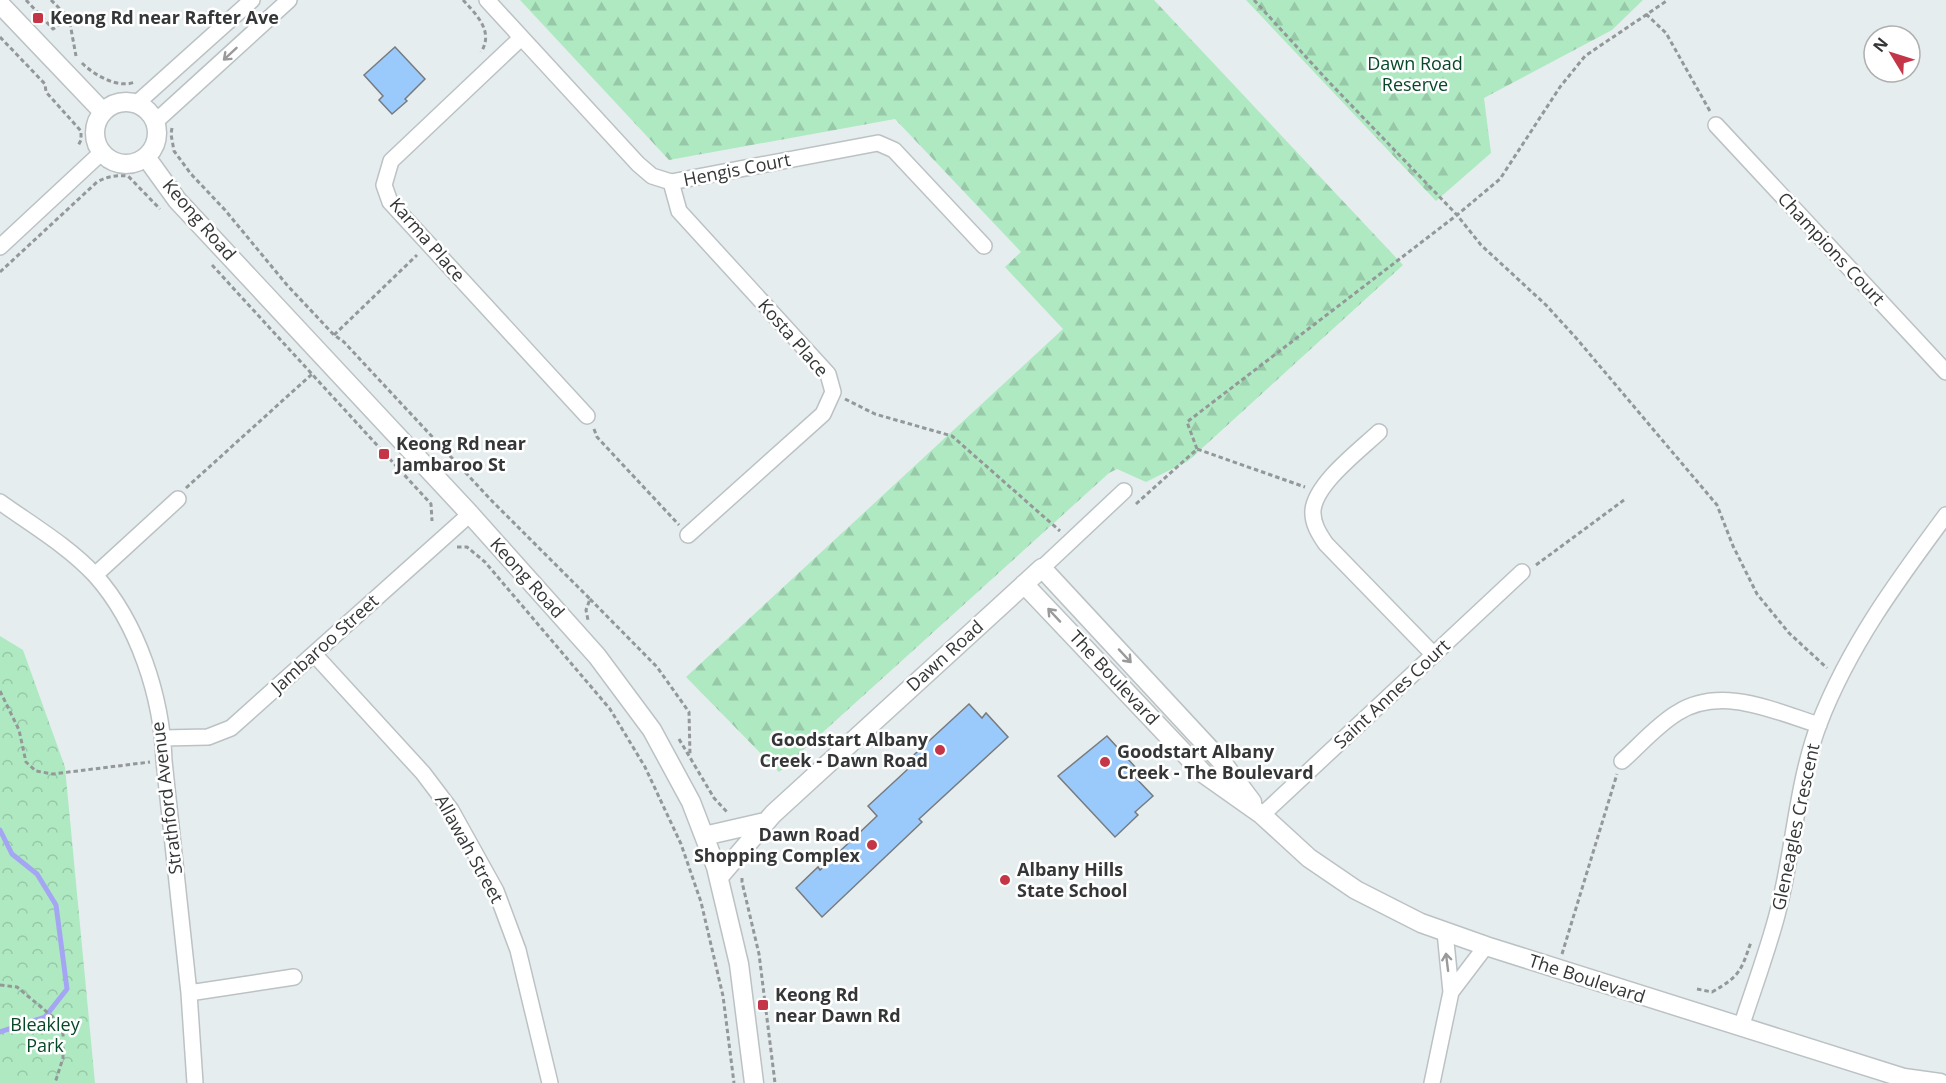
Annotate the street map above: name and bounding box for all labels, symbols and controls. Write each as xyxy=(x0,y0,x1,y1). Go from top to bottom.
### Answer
place label: Keong Rd near Rafter Ave xyxy=(50,5,279,29)
marker: Keong Rd near Rafter Ave xyxy=(31,11,45,25)
north arrow xyxy=(1862,24,1922,84)
text: N xyxy=(1868,33,1893,57)
one-way arrow xyxy=(223,47,238,61)
park label: Dawn Road Reserve xyxy=(1367,51,1463,96)
street label: Hengis Court xyxy=(681,147,793,191)
street label: Keong Road xyxy=(158,174,242,265)
street label: Champions Court xyxy=(1773,186,1891,310)
street label: Karma Place xyxy=(385,192,471,286)
street label: Kosta Place xyxy=(753,293,834,381)
place label: Keong Rd near Jambaroo St xyxy=(394,431,526,476)
marker: Keong Rd near Jambaroo St xyxy=(377,447,391,461)
street label: Keong Road xyxy=(485,532,570,623)
street label: Jambaroo Street xyxy=(264,589,383,699)
one-way arrow xyxy=(1047,608,1061,623)
street label: Dawn Road xyxy=(901,614,988,696)
street label: The Boulevard xyxy=(1065,625,1165,730)
street label: Saint Annes Court xyxy=(1328,633,1454,753)
one-way arrow xyxy=(1117,649,1132,664)
street label: Strathford Avenue xyxy=(145,720,187,876)
place label: Goodstart Albany Creek - Dawn Road xyxy=(759,727,929,772)
place label: Goodstart Albany Creek - The Boulevard xyxy=(1117,739,1314,784)
street label: Gleneagles Crescent xyxy=(1766,741,1824,912)
marker: Goodstart Albany Creek - Dawn Road xyxy=(933,743,947,757)
marker: Goodstart Albany Creek - The Boulevard xyxy=(1098,755,1112,769)
street label: Allawah Street xyxy=(430,790,510,907)
place label: Dawn Road Shopping Complex xyxy=(694,822,861,867)
marker: Dawn Road Shopping Complex xyxy=(865,838,879,852)
place label: Albany Hills State School xyxy=(1017,857,1128,902)
marker: Albany Hills State School xyxy=(998,873,1012,887)
street label: The Boulevard xyxy=(1526,948,1649,1008)
one-way arrow xyxy=(1441,953,1452,973)
place label: Keong Rd near Dawn Rd xyxy=(775,982,901,1027)
marker: Keong Rd near Dawn Rd xyxy=(756,998,770,1012)
park label: Bleakley Park xyxy=(10,1012,81,1057)

